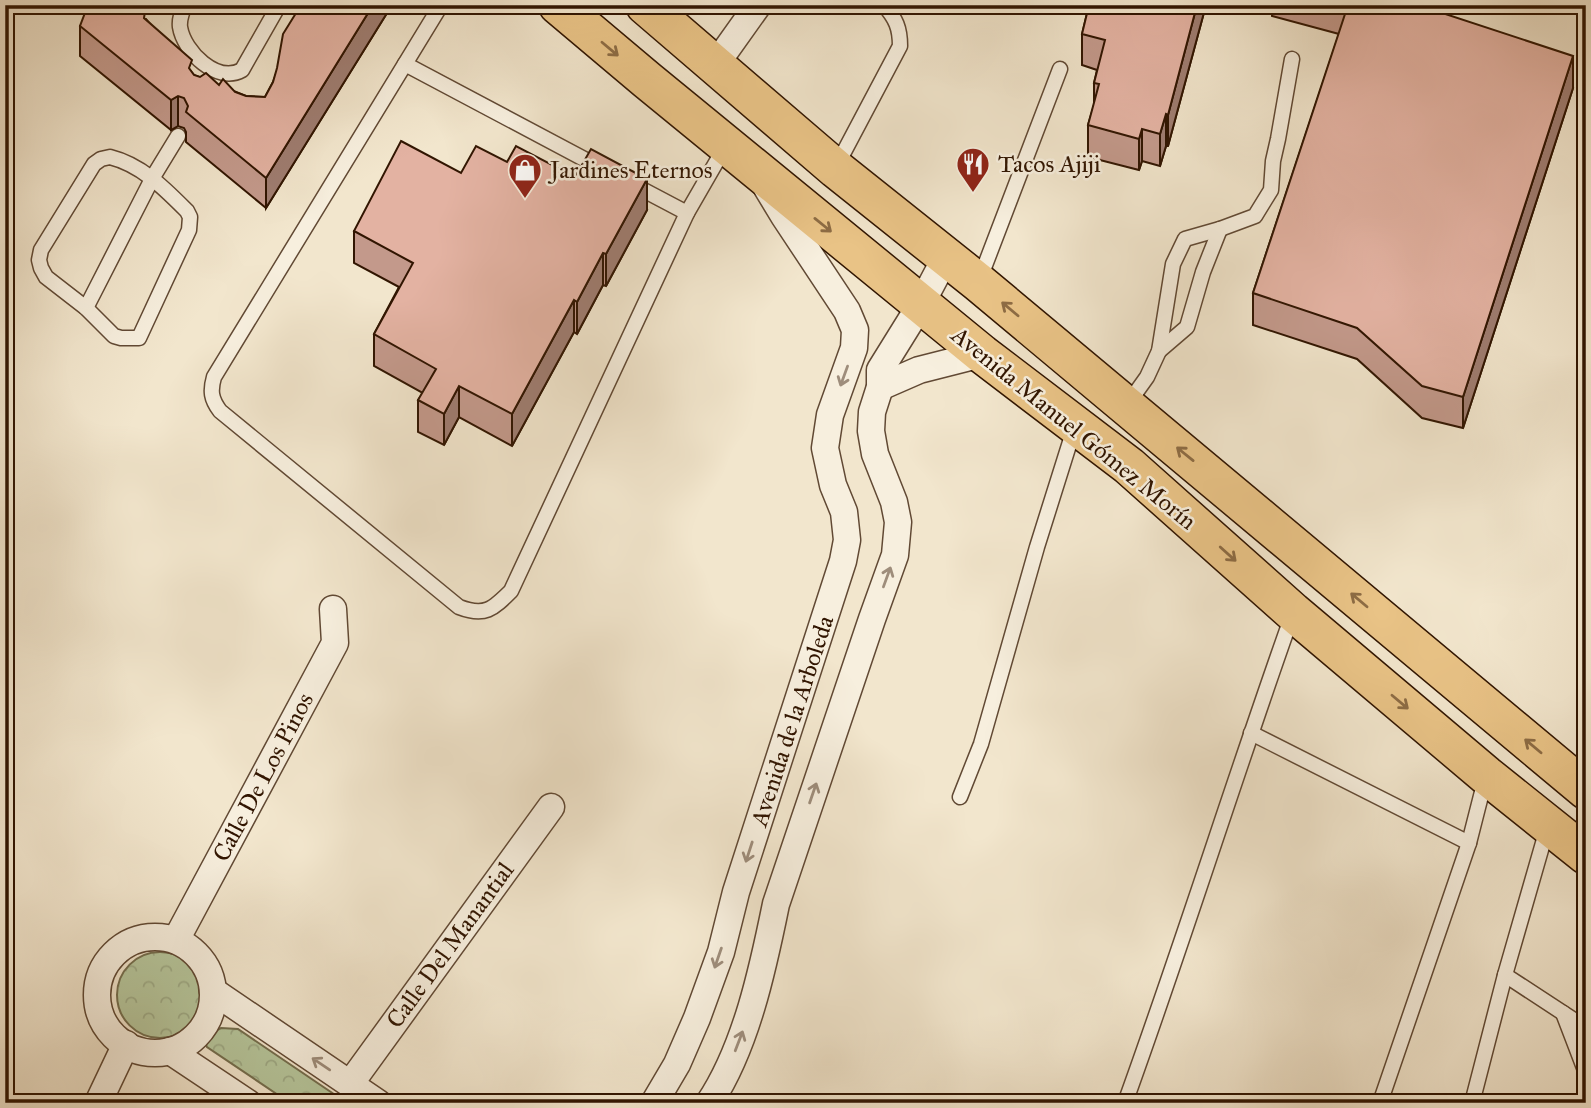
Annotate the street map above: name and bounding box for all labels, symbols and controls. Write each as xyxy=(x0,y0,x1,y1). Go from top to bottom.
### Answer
one-way arrow xyxy=(601,41,619,57)
restaurant icon: Tacos Ajiji xyxy=(954,145,992,194)
place label: Tacos Ajiji xyxy=(998,149,1101,179)
shop icon: Jardines Eternos xyxy=(506,151,544,200)
place label: Jardines Eternos xyxy=(547,155,712,185)
one-way arrow xyxy=(814,218,832,233)
one-way arrow xyxy=(1001,301,1019,317)
street label: Avenida Manuel Gómez Morín xyxy=(945,319,1203,536)
one-way arrow xyxy=(837,365,849,387)
one-way arrow xyxy=(1176,446,1194,462)
one-way arrow xyxy=(1219,546,1237,562)
one-way arrow xyxy=(881,567,894,589)
one-way arrow xyxy=(1351,592,1369,608)
street label: Avenida de la Arboleda xyxy=(743,611,841,831)
street label: Calle De Los Pinos xyxy=(206,687,320,867)
one-way arrow xyxy=(1391,695,1409,710)
one-way arrow xyxy=(1525,738,1543,754)
one-way arrow xyxy=(808,782,820,804)
one-way arrow xyxy=(742,841,755,863)
street label: Calle Del Manantial xyxy=(380,856,521,1034)
one-way arrow xyxy=(711,947,723,969)
one-way arrow xyxy=(733,1031,746,1053)
one-way arrow xyxy=(312,1057,331,1071)

